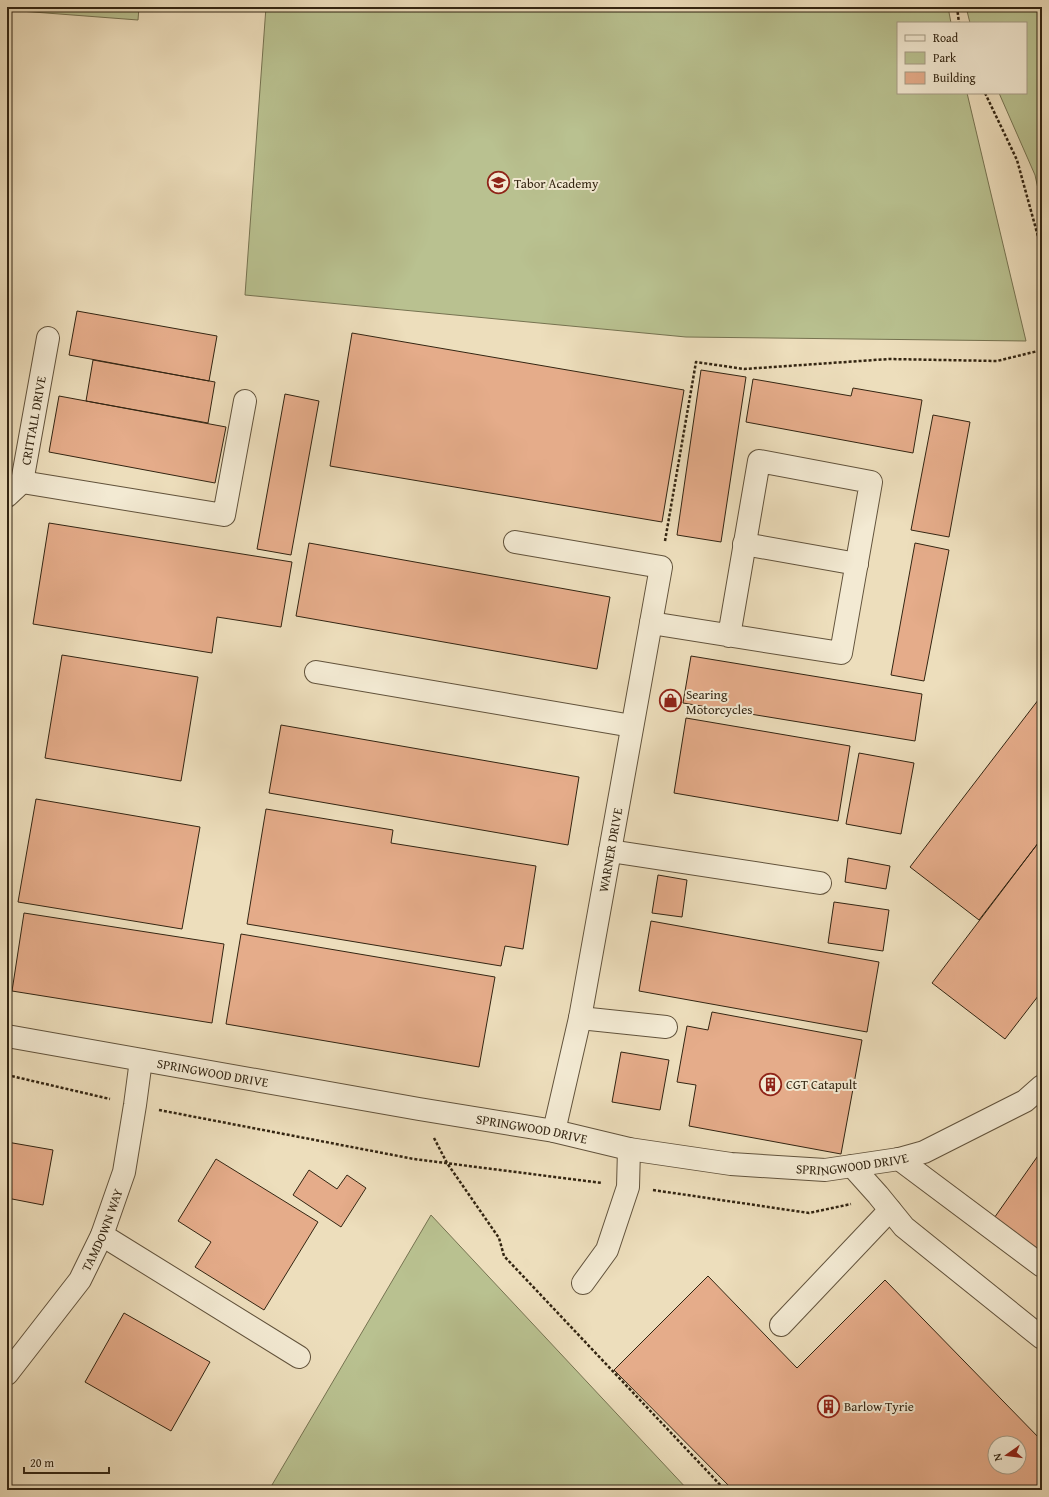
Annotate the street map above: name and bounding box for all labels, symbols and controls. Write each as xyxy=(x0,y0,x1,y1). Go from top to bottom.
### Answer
legend xyxy=(897,22,1027,94)
text: Road xyxy=(933,29,959,46)
text: Park xyxy=(933,49,957,66)
text: Building xyxy=(933,69,976,86)
school or university icon: Tabor Academy xyxy=(485,170,511,196)
place label: Tabor Academy xyxy=(514,174,599,193)
street label: CRITTALL DRIVE xyxy=(16,374,51,467)
place label: Searing Motorcycles xyxy=(686,685,752,719)
shop icon: Searing Motorcycles xyxy=(657,688,683,714)
street label: WARNER DRIVE xyxy=(594,806,627,894)
street label: SPRINGWOOD DRIVE xyxy=(155,1054,270,1092)
building icon: CGT Catapult xyxy=(757,1071,783,1097)
place label: CGT Catapult xyxy=(786,1075,858,1094)
street label: SPRINGWOOD DRIVE xyxy=(475,1109,590,1149)
street label: SPRINGWOOD DRIVE xyxy=(795,1148,911,1181)
street label: TAMDOWN WAY xyxy=(77,1186,128,1275)
building icon: Barlow Tyrie xyxy=(815,1393,841,1419)
place label: Barlow Tyrie xyxy=(844,1397,914,1416)
north arrow xyxy=(987,1435,1027,1475)
scale bar xyxy=(24,1449,109,1475)
text: N xyxy=(988,1451,1006,1463)
text: 20 m xyxy=(30,1454,54,1471)

